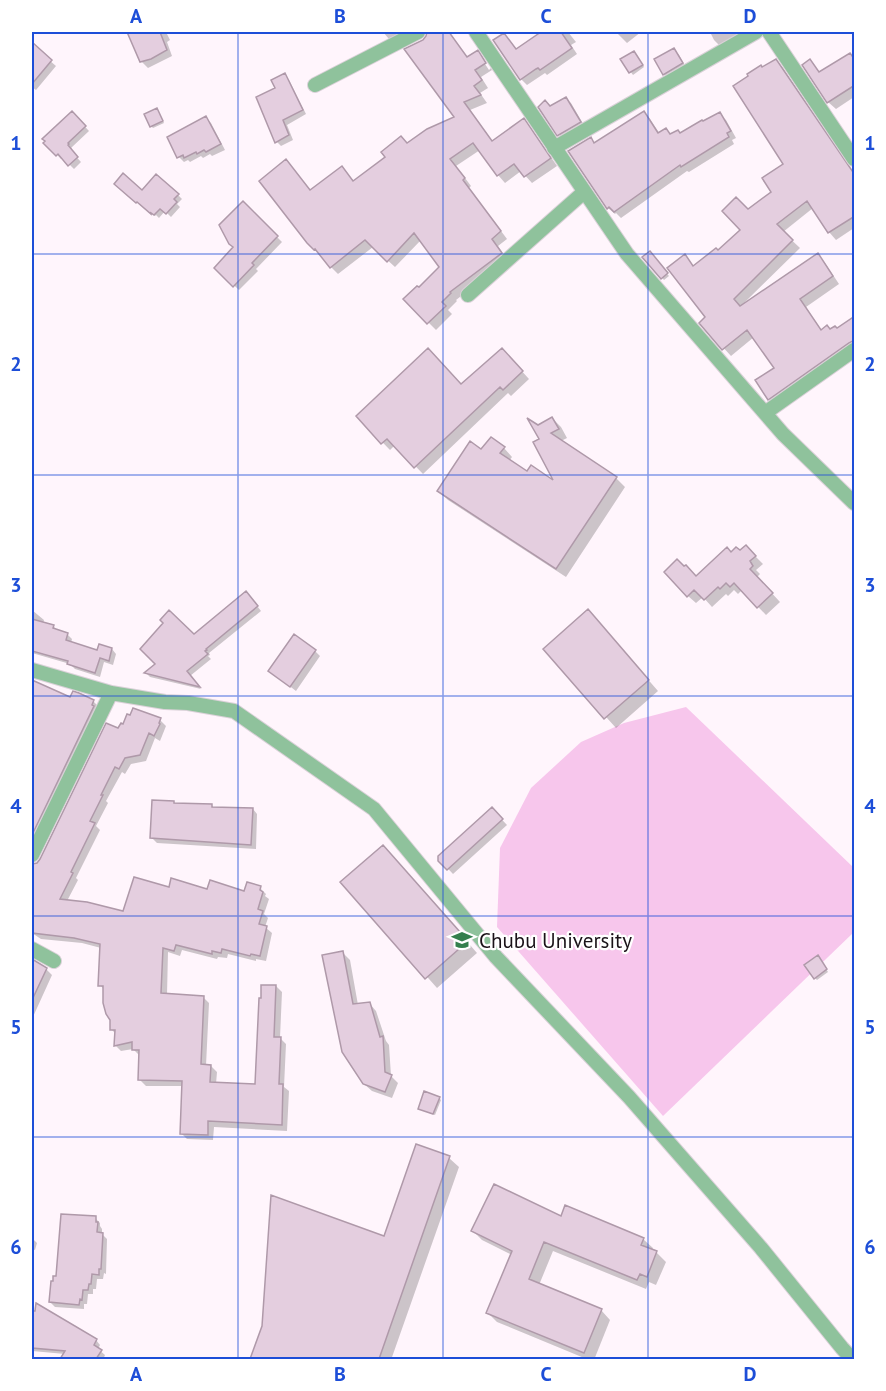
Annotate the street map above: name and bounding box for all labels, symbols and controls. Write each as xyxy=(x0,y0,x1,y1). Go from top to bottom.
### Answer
text: A xyxy=(130,3,143,29)
text: B xyxy=(334,3,346,29)
text: C xyxy=(540,3,552,29)
text: D xyxy=(744,3,757,29)
text: 1 xyxy=(10,130,22,156)
text: 1 xyxy=(864,130,876,156)
text: 2 xyxy=(10,351,22,377)
text: 2 xyxy=(864,351,876,377)
text: 3 xyxy=(10,572,22,598)
text: 3 xyxy=(864,572,876,598)
text: 4 xyxy=(10,793,22,819)
text: 4 xyxy=(864,793,876,819)
place label: Chubu University xyxy=(479,927,632,954)
school or university icon: Chubu University xyxy=(450,928,474,952)
text: 5 xyxy=(10,1014,22,1040)
text: 5 xyxy=(864,1014,876,1040)
text: 6 xyxy=(10,1234,22,1260)
text: 6 xyxy=(864,1234,876,1260)
text: A xyxy=(130,1361,143,1387)
text: B xyxy=(334,1361,346,1387)
text: C xyxy=(540,1361,552,1387)
text: D xyxy=(744,1361,757,1387)

